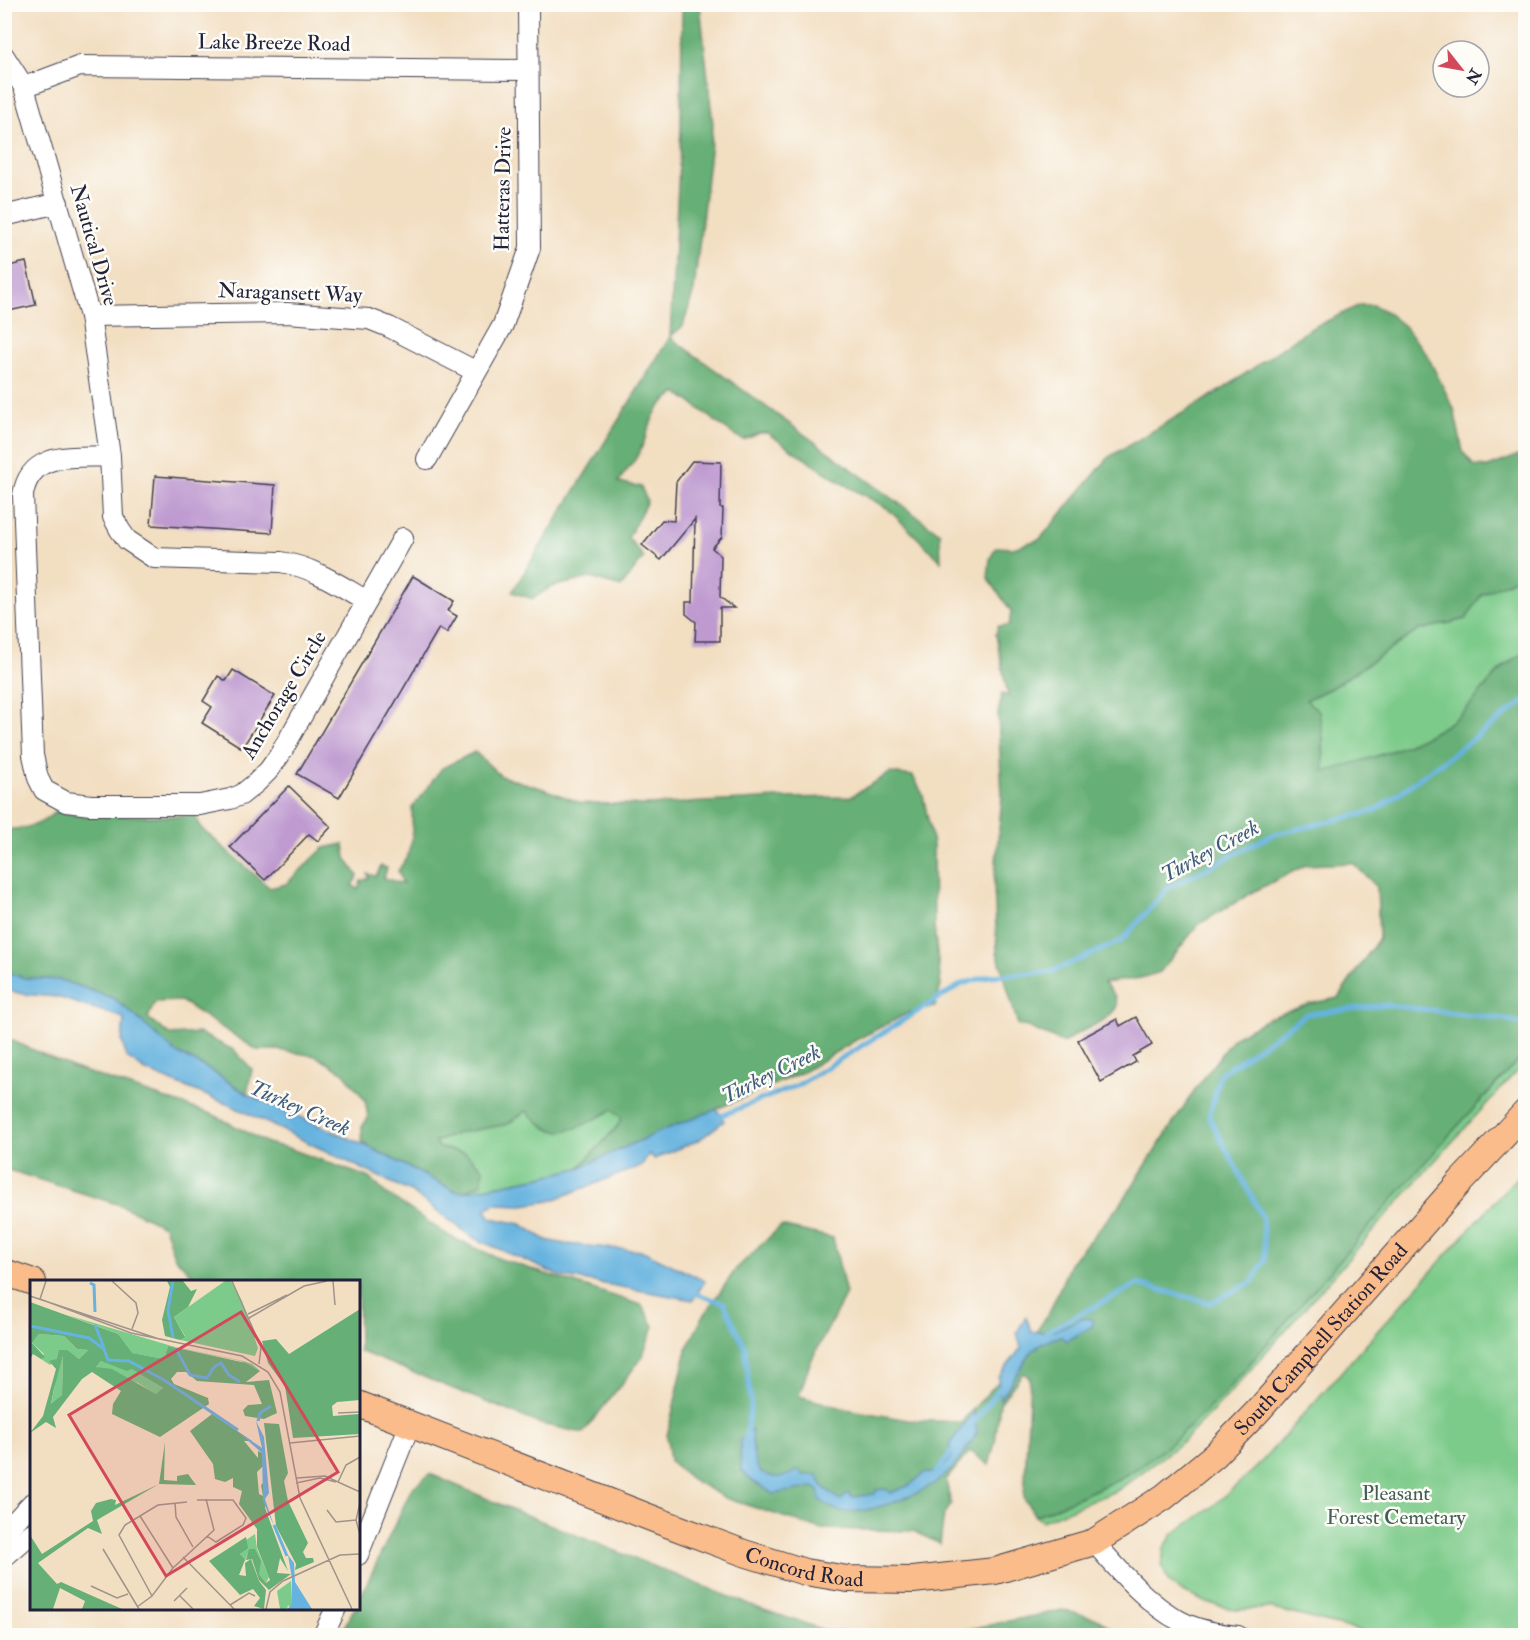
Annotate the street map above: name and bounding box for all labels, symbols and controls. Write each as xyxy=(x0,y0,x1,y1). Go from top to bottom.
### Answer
street label: Lake Breeze Road xyxy=(197,28,351,58)
north arrow xyxy=(1431,39,1491,99)
text: N xyxy=(1460,64,1486,88)
street label: Hatteras Drive xyxy=(488,126,518,251)
street label: Nautical Drive xyxy=(64,181,124,309)
street label: Naragansett Way xyxy=(217,277,363,309)
street label: Anchorage Circle xyxy=(235,626,333,765)
water label: Turkey Creek xyxy=(1156,813,1264,889)
water label: Turkey Creek xyxy=(717,1038,825,1110)
water label: Turkey Creek xyxy=(245,1073,355,1143)
street label: South Campbell Station Road xyxy=(1228,1237,1414,1441)
inset map xyxy=(30,1280,360,1610)
park label: Pleasant Forest Cemetary xyxy=(1326,1480,1466,1531)
street label: Concord Road xyxy=(742,1541,864,1593)

